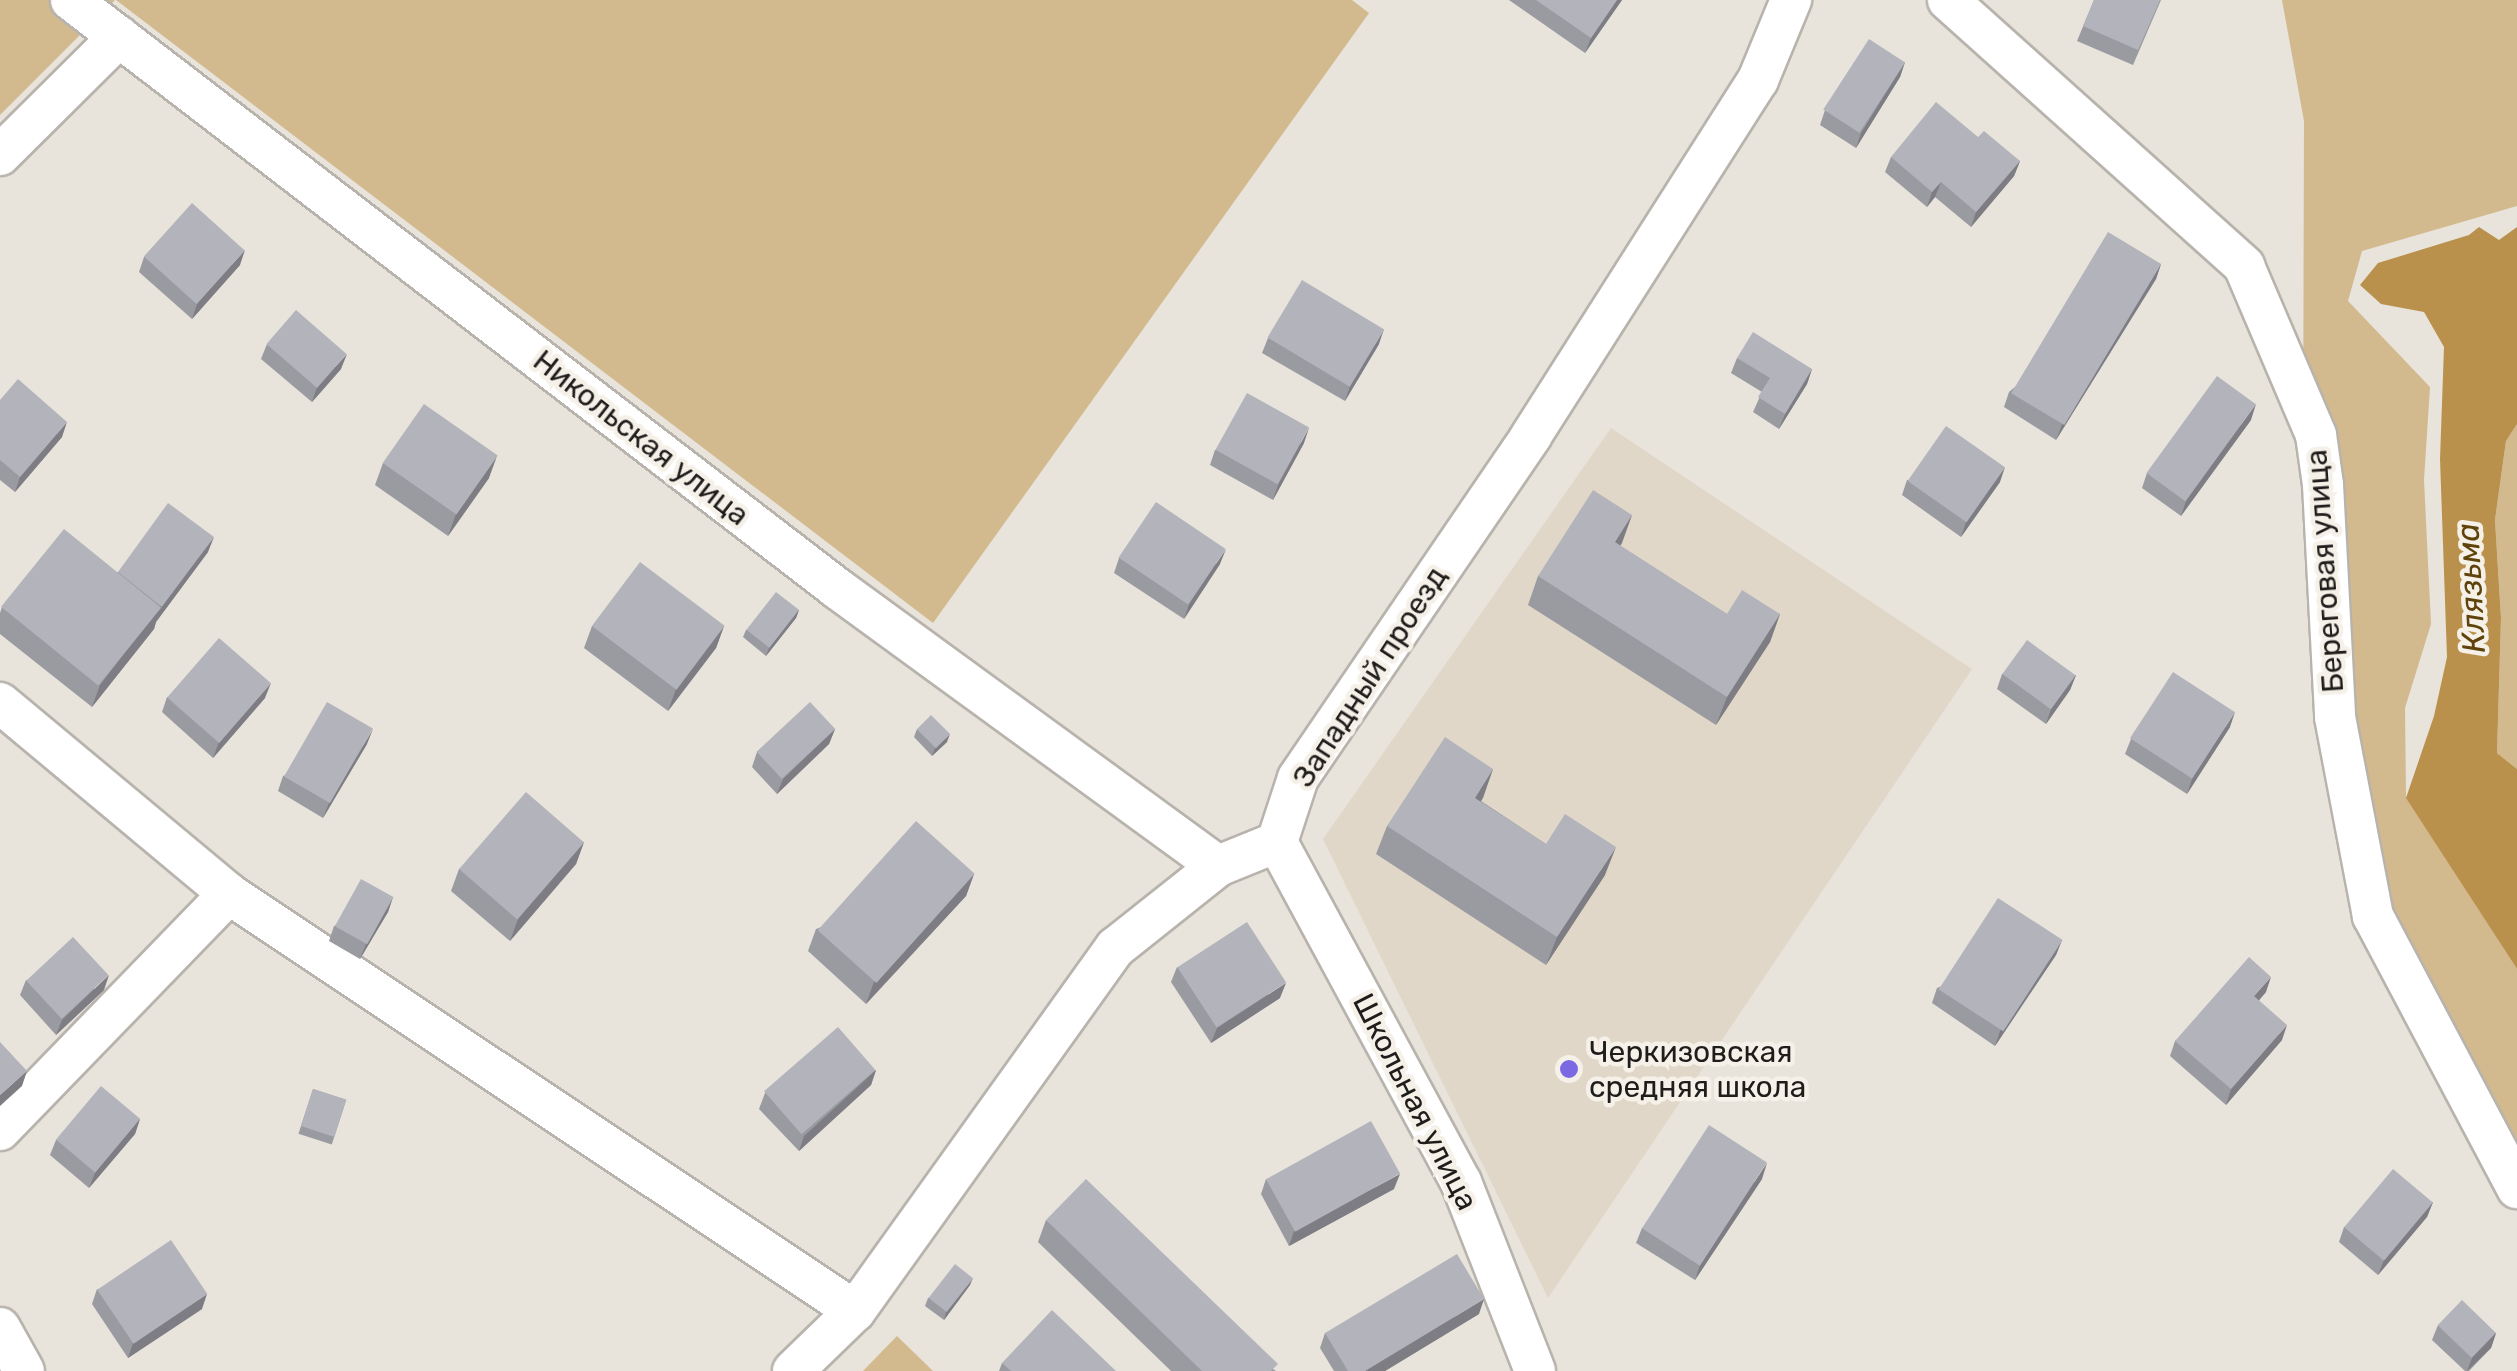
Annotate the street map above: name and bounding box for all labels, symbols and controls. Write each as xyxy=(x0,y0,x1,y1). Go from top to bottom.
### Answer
street label: Никольская улица xyxy=(526,343,756,533)
street label: Береговая улица xyxy=(2299,448,2351,694)
water label: Клязьма xyxy=(2448,522,2494,654)
street label: Западный проезд xyxy=(1285,560,1455,794)
street label: Школьная улица xyxy=(1345,988,1485,1216)
place label: Черкизовская средняя школа xyxy=(1589,1034,1806,1104)
marker: Черкизовская средняя школа xyxy=(1558,1058,1580,1080)

